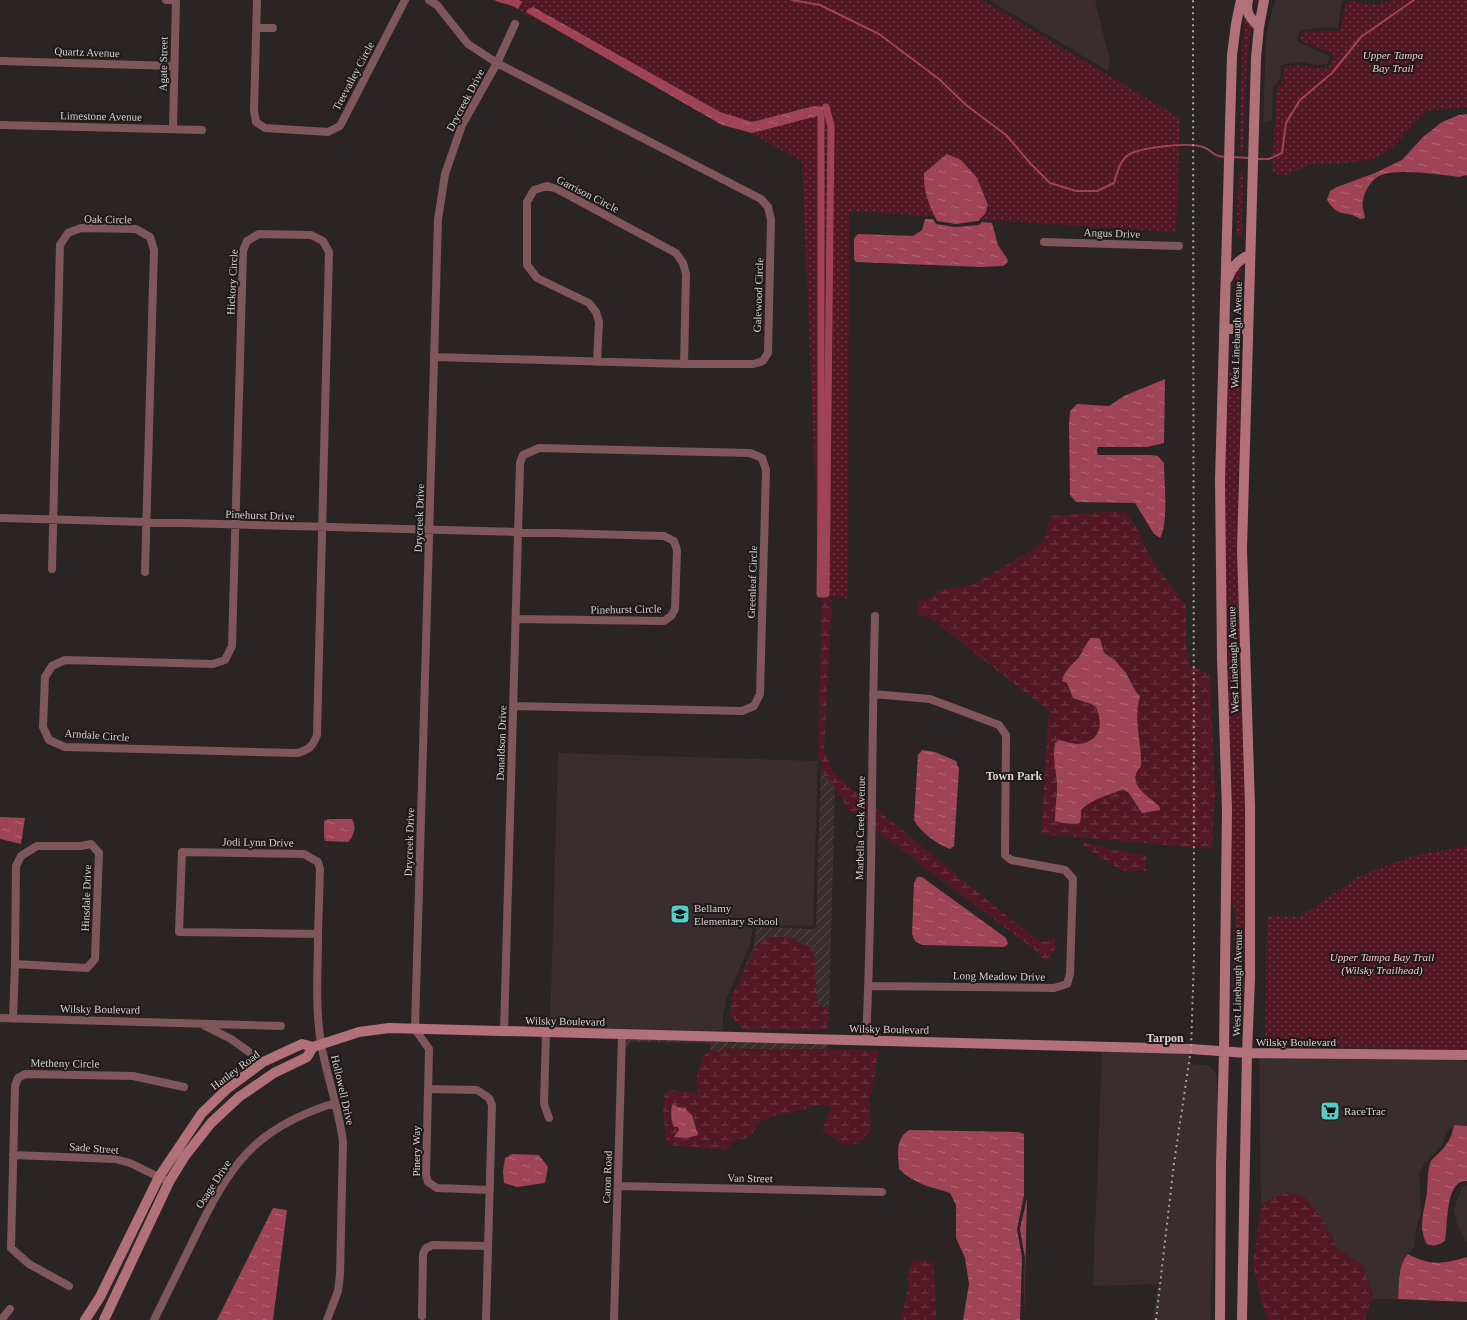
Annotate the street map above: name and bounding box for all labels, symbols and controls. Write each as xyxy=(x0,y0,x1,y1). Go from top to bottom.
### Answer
street label: Agate Street xyxy=(157,37,169,91)
street label: Treevalley Circle xyxy=(330,39,376,112)
street label: Quartz Avenue xyxy=(54,45,120,59)
park label: Upper Tampa Bay Trail xyxy=(1363,49,1424,74)
street label: Drycreek Drive xyxy=(444,67,486,133)
street label: Limestone Avenue xyxy=(60,109,142,123)
street label: Garrison Circle xyxy=(555,173,621,215)
street label: Oak Circle xyxy=(84,213,132,225)
street label: Angus Drive xyxy=(1084,226,1141,240)
street label: Hickory Circle xyxy=(224,249,240,315)
street label: Galewood Circle xyxy=(751,257,765,333)
street label: West Linebaugh Avenue xyxy=(1228,281,1244,389)
street label: Drycreek Drive xyxy=(412,483,426,553)
street label: Pinehurst Drive xyxy=(225,508,295,522)
street label: Greenleaf Circle xyxy=(745,545,759,619)
street label: Pinehurst Circle xyxy=(590,602,662,616)
street label: West Linebaugh Avenue xyxy=(1225,606,1241,714)
street label: Donaldson Drive xyxy=(494,705,508,781)
street label: Arndale Circle xyxy=(64,727,130,743)
district label: Town Park xyxy=(986,769,1043,783)
street label: Marbella Creek Avenue xyxy=(853,776,867,880)
street label: Drycreek Drive xyxy=(402,807,416,877)
street label: Jodi Lynn Drive xyxy=(222,835,294,849)
street label: Hinsdale Drive xyxy=(79,864,93,932)
place label: Bellamy Elementary School xyxy=(694,902,778,927)
school or university icon: Bellamy Elementary School xyxy=(669,903,691,925)
street label: West Linebaugh Avenue xyxy=(1230,929,1244,1037)
park label: Upper Tampa Bay Trail (Wilsky Trailhead) xyxy=(1330,951,1434,977)
street label: Long Meadow Drive xyxy=(953,969,1045,983)
street label: Wilsky Boulevard xyxy=(60,1002,141,1016)
street label: Wilsky Boulevard xyxy=(525,1014,606,1028)
street label: Wilsky Boulevard xyxy=(849,1022,930,1036)
district label: Tarpon xyxy=(1146,1031,1184,1045)
street label: Wilsky Boulevard xyxy=(1256,1036,1336,1048)
street label: Hanley Road xyxy=(208,1048,262,1092)
street label: Hollowell Drive xyxy=(329,1054,357,1126)
street label: Metheny Circle xyxy=(31,1056,100,1070)
supermarket icon: RaceTrac xyxy=(1319,1100,1341,1122)
place label: RaceTrac xyxy=(1344,1105,1386,1117)
street label: Pinery Way xyxy=(410,1125,422,1177)
street label: Sade Street xyxy=(69,1140,119,1156)
street label: Caron Road xyxy=(600,1150,614,1204)
street label: Osage Drive xyxy=(193,1157,233,1210)
street label: Van Street xyxy=(727,1172,773,1184)

